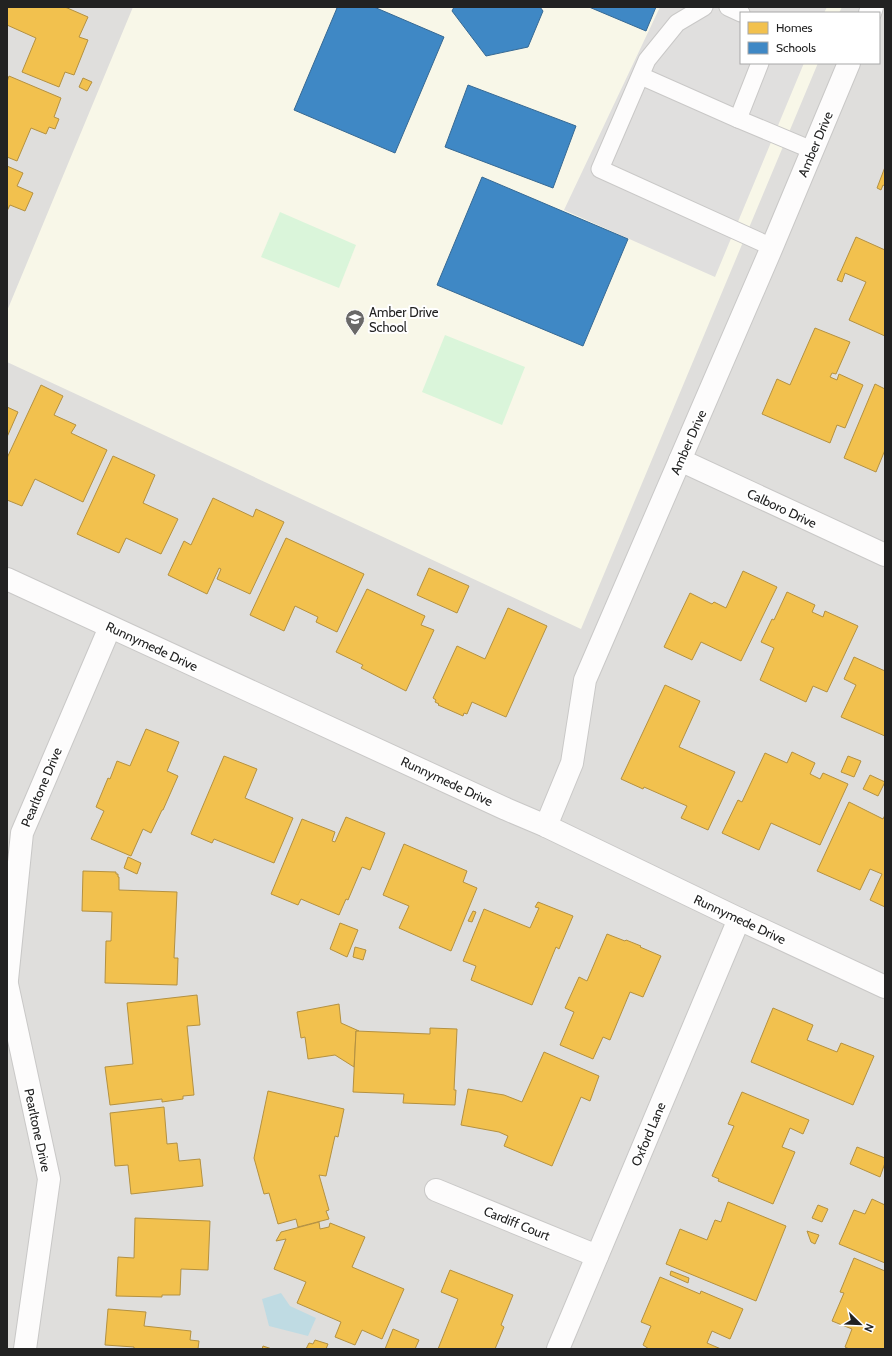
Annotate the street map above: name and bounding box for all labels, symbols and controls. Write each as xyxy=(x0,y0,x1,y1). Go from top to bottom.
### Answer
legend xyxy=(740,12,880,64)
text: Homes xyxy=(776,20,813,35)
text: Schools xyxy=(776,40,816,55)
street label: Amber Drive xyxy=(794,109,836,179)
place label: Amber Drive School xyxy=(369,304,439,335)
school or university icon: Amber Drive School xyxy=(344,308,366,336)
street label: Amber Drive xyxy=(667,407,710,477)
street label: Calboro Drive xyxy=(745,485,820,531)
street label: Runnymede Drive xyxy=(104,618,201,674)
street label: Pearltone Drive xyxy=(17,745,65,829)
street label: Runnymede Drive xyxy=(399,753,496,809)
street label: Runnymede Drive xyxy=(692,891,789,947)
street label: Pearltone Drive xyxy=(21,1087,55,1173)
street label: Oxford Lane xyxy=(627,1099,669,1168)
street label: Cardiff Court xyxy=(482,1202,553,1244)
north arrow xyxy=(840,1304,880,1344)
text: N xyxy=(861,1322,877,1334)

